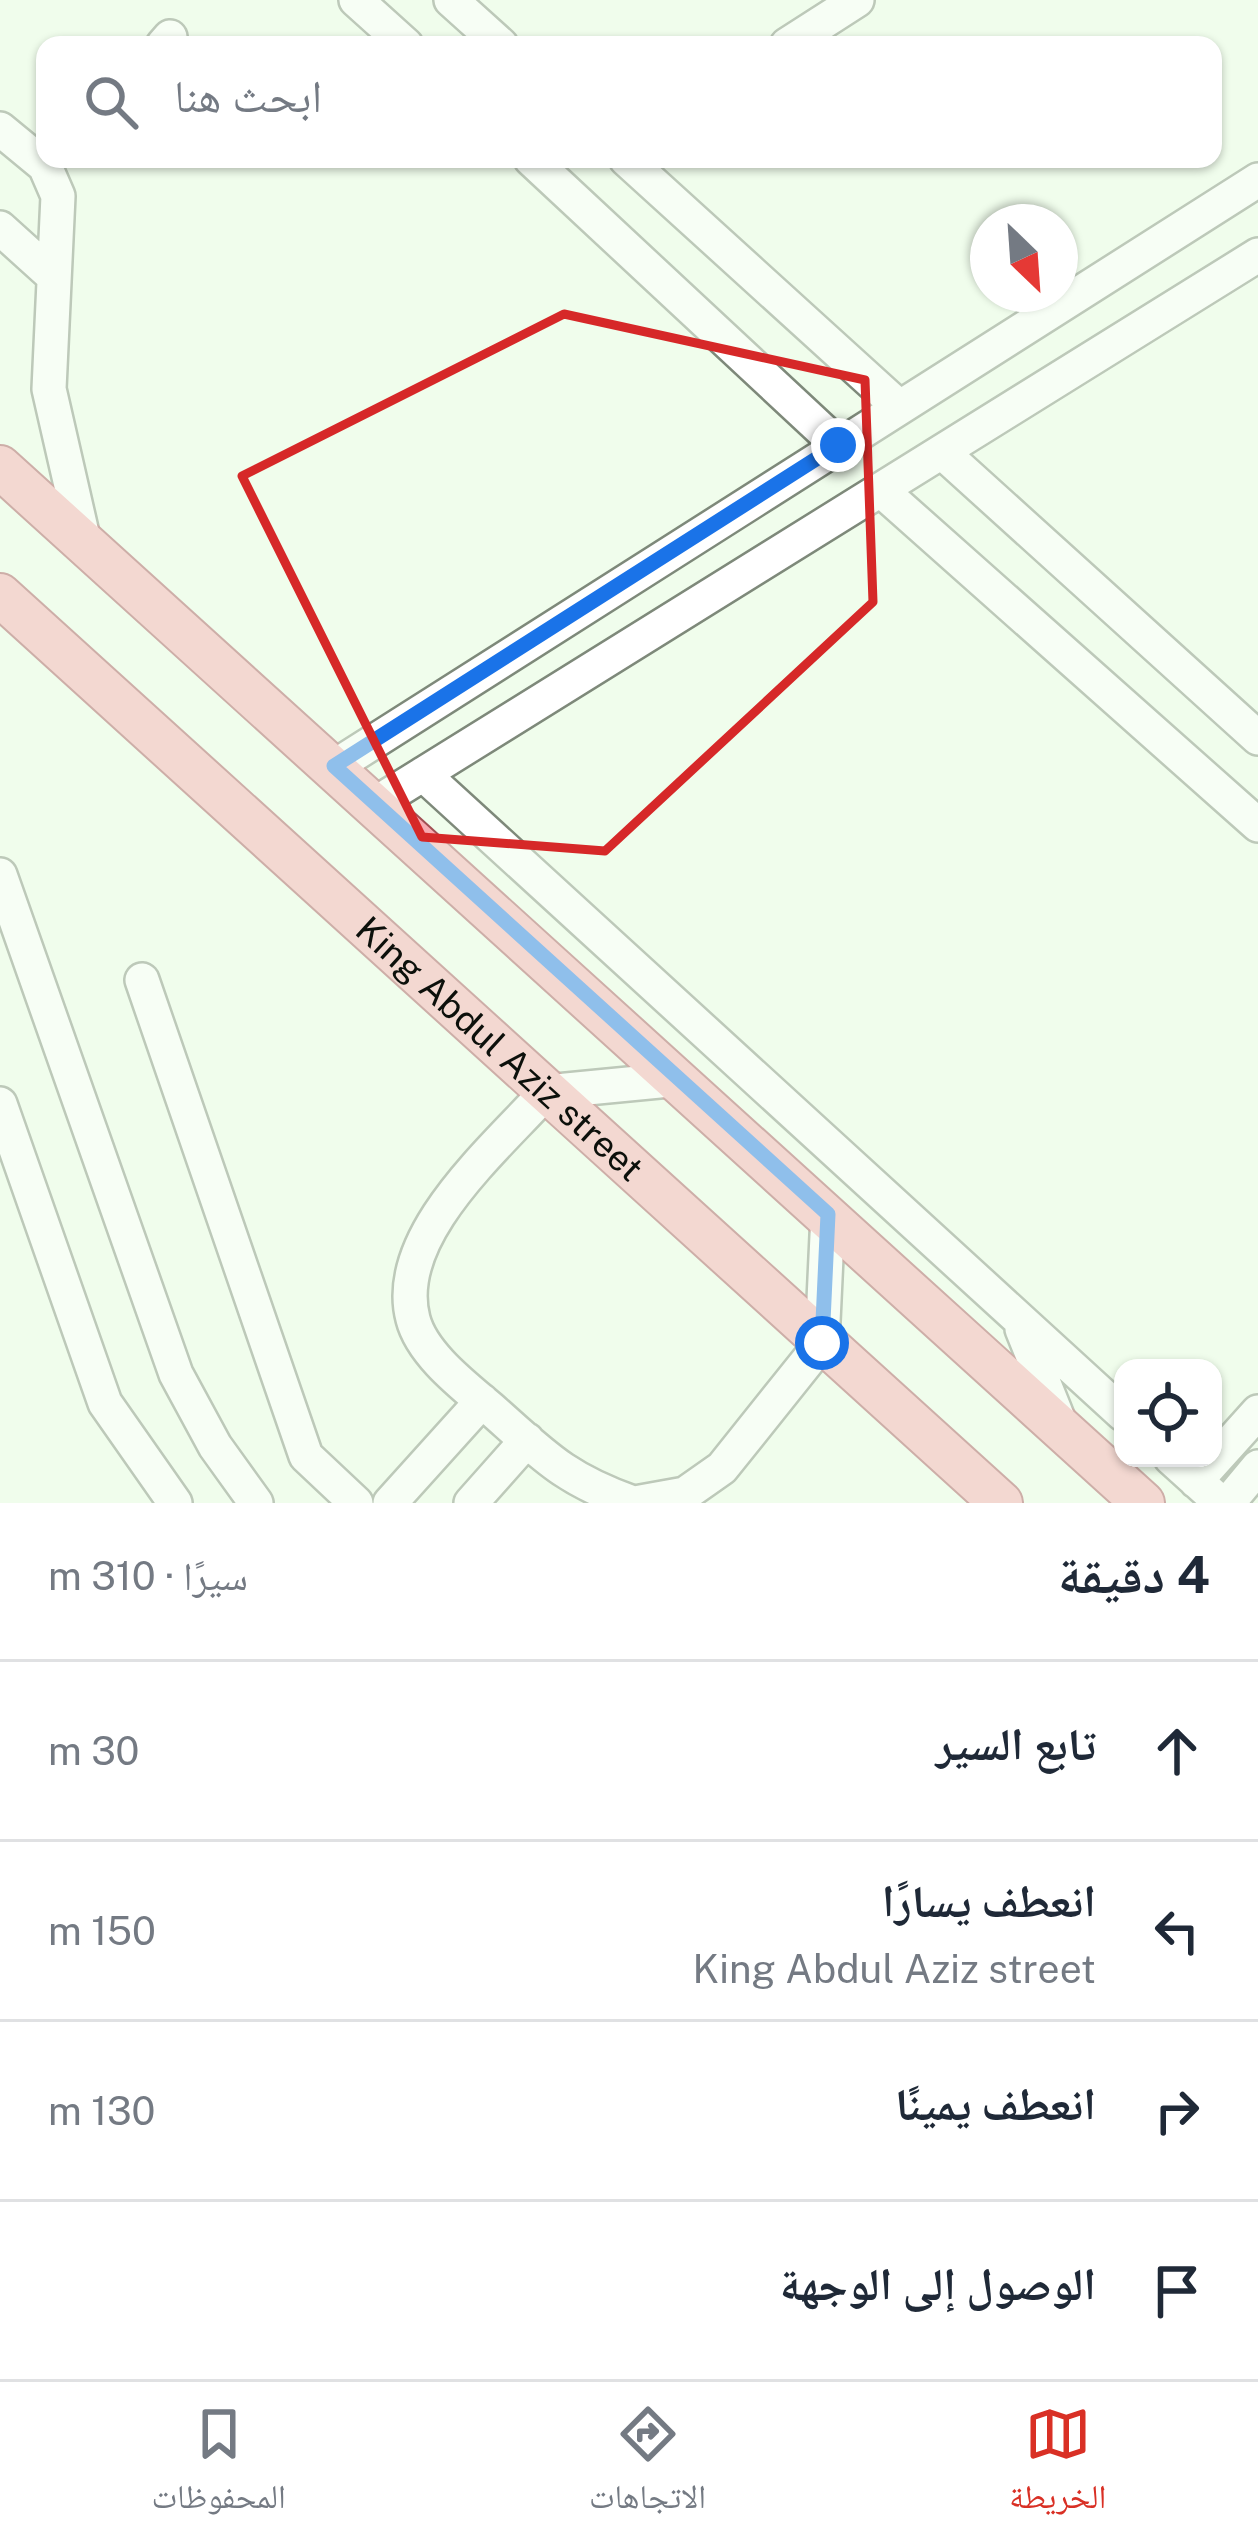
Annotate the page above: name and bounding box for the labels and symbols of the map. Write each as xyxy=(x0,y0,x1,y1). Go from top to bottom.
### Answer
north arrow xyxy=(970,204,1078,312)
route end xyxy=(811,418,865,472)
street label: King Abdul Aziz street xyxy=(348,908,652,1189)
route start xyxy=(795,1316,849,1370)

